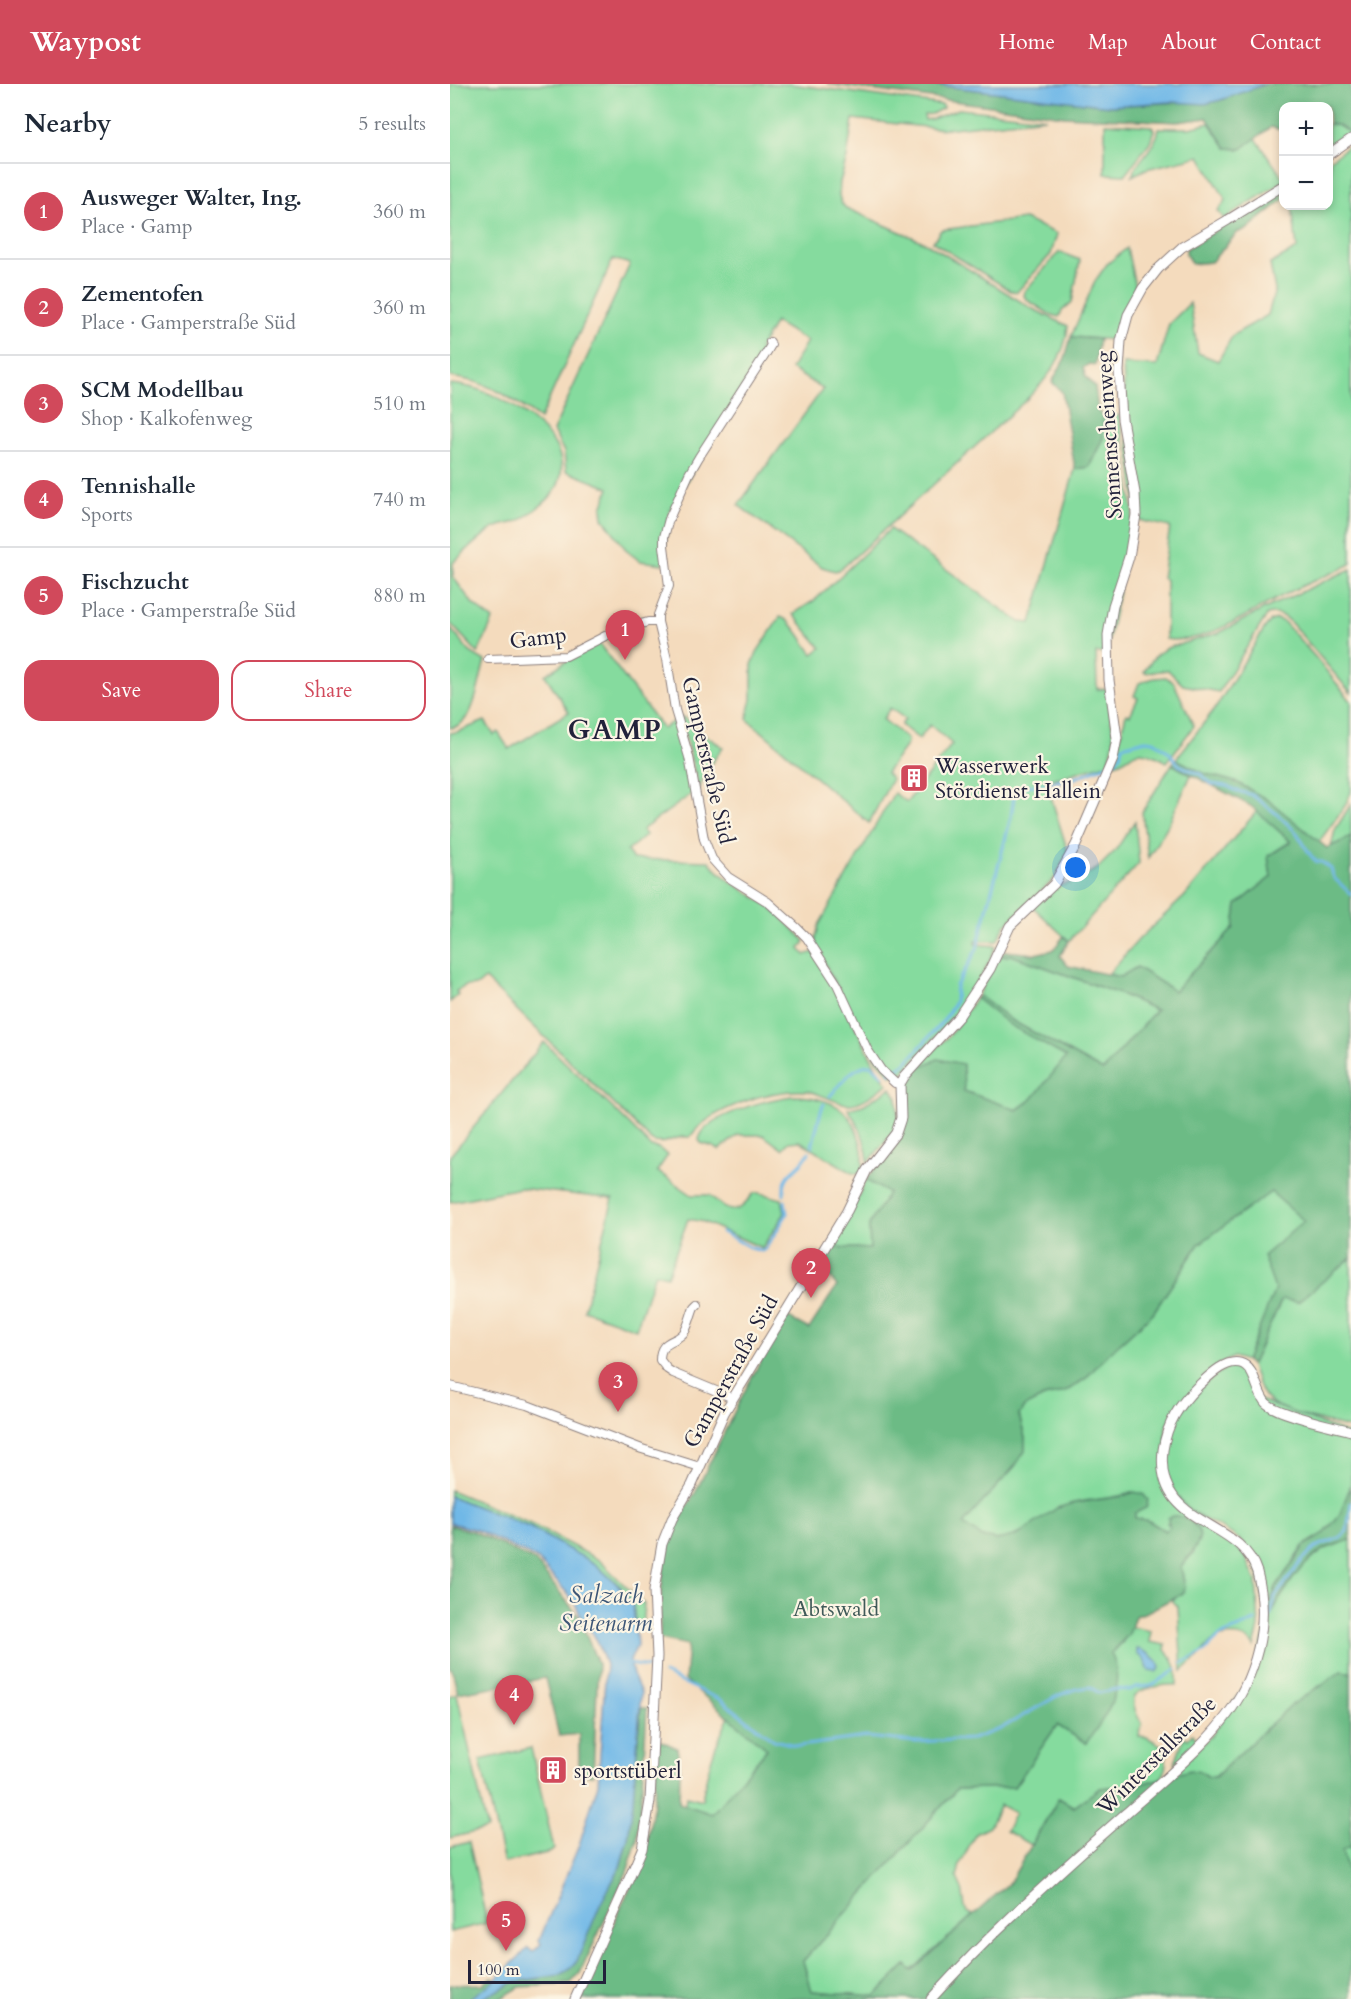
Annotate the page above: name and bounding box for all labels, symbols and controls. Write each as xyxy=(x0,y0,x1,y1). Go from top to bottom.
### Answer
text: Waypost xyxy=(30,23,141,61)
text: Home xyxy=(999,28,1055,57)
text: Map xyxy=(1088,28,1128,57)
text: About xyxy=(1161,28,1217,57)
text: Contact xyxy=(1250,28,1321,57)
map controls xyxy=(1279,102,1333,210)
button: + xyxy=(1279,102,1333,156)
text: Nearby xyxy=(24,106,112,141)
text: 5 results xyxy=(358,110,426,137)
button: − xyxy=(1279,156,1333,210)
text: Ausweger Walter, Ing. xyxy=(81,183,302,213)
text: 1 xyxy=(38,198,49,225)
text: 360 m xyxy=(373,198,426,225)
text: Place · Gamp xyxy=(81,213,193,240)
text: Zementofen xyxy=(81,279,204,309)
text: 2 xyxy=(38,294,49,321)
text: 360 m xyxy=(373,294,426,321)
text: Place · Gamperstraße Süd xyxy=(81,309,296,336)
street label: Sonnenscheinweg xyxy=(1088,349,1130,520)
text: SCM Modellbau xyxy=(81,375,244,405)
text: 3 xyxy=(38,390,49,417)
text: 510 m xyxy=(373,390,426,417)
text: Shop · Kalkofenweg xyxy=(81,405,252,432)
text: Tennishalle xyxy=(81,471,196,501)
text: 4 xyxy=(38,486,49,513)
text: 740 m xyxy=(373,486,426,513)
text: Sports xyxy=(81,501,133,528)
text: Fischzucht xyxy=(81,567,189,597)
text: 5 xyxy=(38,582,49,609)
text: 880 m xyxy=(373,582,426,609)
text: Place · Gamperstraße Süd xyxy=(81,597,296,624)
pin: 1 xyxy=(606,610,645,660)
street label: Gamp xyxy=(508,620,568,656)
button: Save xyxy=(24,660,219,721)
button: Share xyxy=(231,660,426,721)
street label: Gamperstraße Süd xyxy=(674,674,742,847)
district label: GAMP xyxy=(568,711,662,749)
place label: Wasserwerk Stördienst Hallein xyxy=(934,751,1102,806)
building icon: Wasserwerk Stördienst Hallein xyxy=(898,762,930,794)
your location xyxy=(1061,853,1090,882)
pin: 2 xyxy=(792,1248,830,1298)
street label: Gamperstraße Süd xyxy=(676,1289,786,1453)
pin: 3 xyxy=(598,1362,638,1412)
water label: Salzach Seitenarm xyxy=(559,1579,653,1640)
park label: Abtswald xyxy=(793,1594,879,1624)
pin: 4 xyxy=(494,1676,534,1725)
street label: Winterstallstraße xyxy=(1090,1689,1223,1823)
building icon: sportstüberl xyxy=(537,1754,569,1786)
place label: sportstüberl xyxy=(574,1756,682,1786)
pin: 5 xyxy=(486,1902,526,1951)
scale bar xyxy=(468,1957,606,1984)
text: 100 m xyxy=(477,1959,519,1981)

